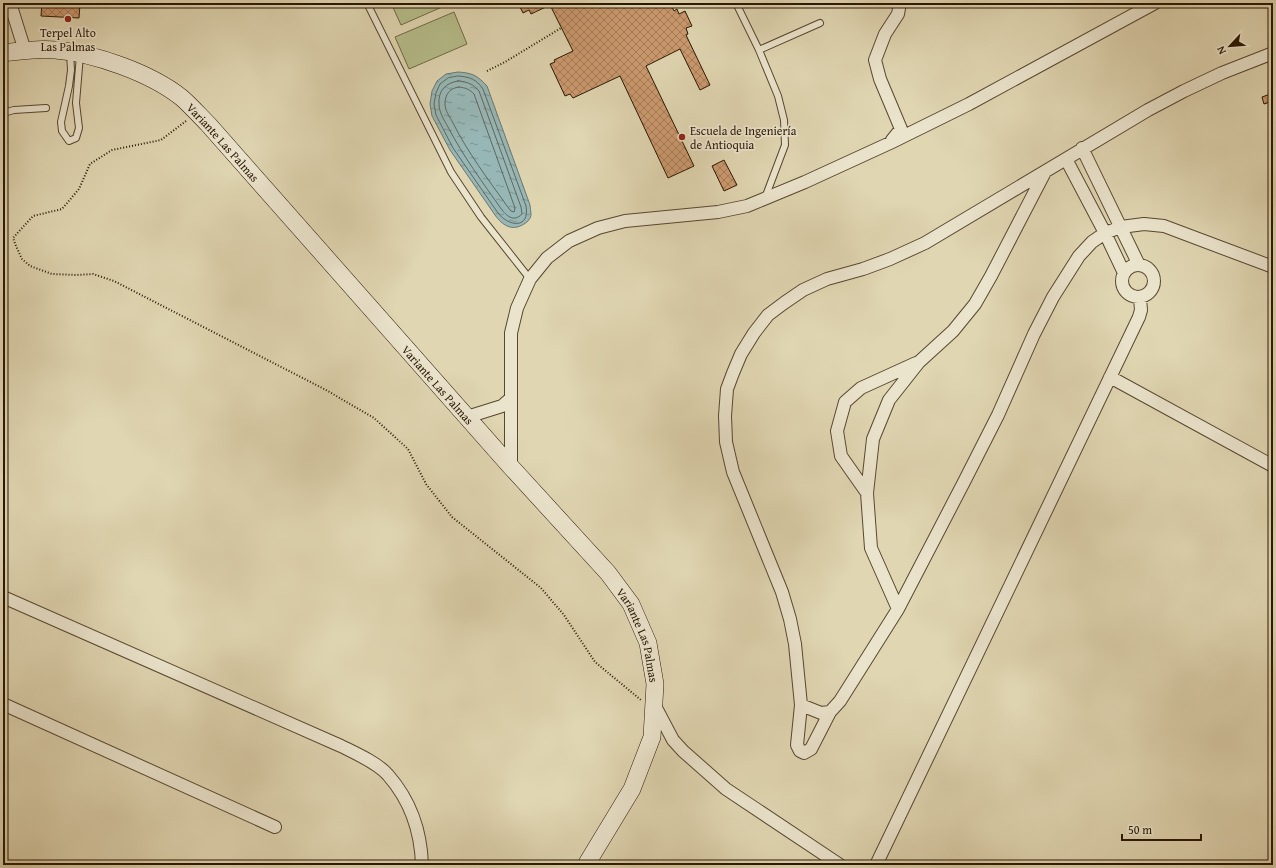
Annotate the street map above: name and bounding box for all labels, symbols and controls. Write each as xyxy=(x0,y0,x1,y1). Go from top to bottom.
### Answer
marker: Terpel Alto Las Palmas xyxy=(63,14,73,24)
place label: Terpel Alto Las Palmas xyxy=(40,24,96,55)
north arrow xyxy=(1210,26,1250,66)
text: N xyxy=(1212,43,1230,57)
street label: Variante Las Palmas xyxy=(183,99,264,185)
place label: Escuela de Ingeniería de Antioquia xyxy=(690,122,797,153)
marker: Escuela de Ingeniería de Antioquia xyxy=(677,132,687,142)
street label: Variante Las Palmas xyxy=(398,341,478,428)
street label: Variante Las Palmas xyxy=(613,584,663,684)
scale bar xyxy=(1122,816,1201,842)
text: 50 m xyxy=(1128,821,1152,838)

